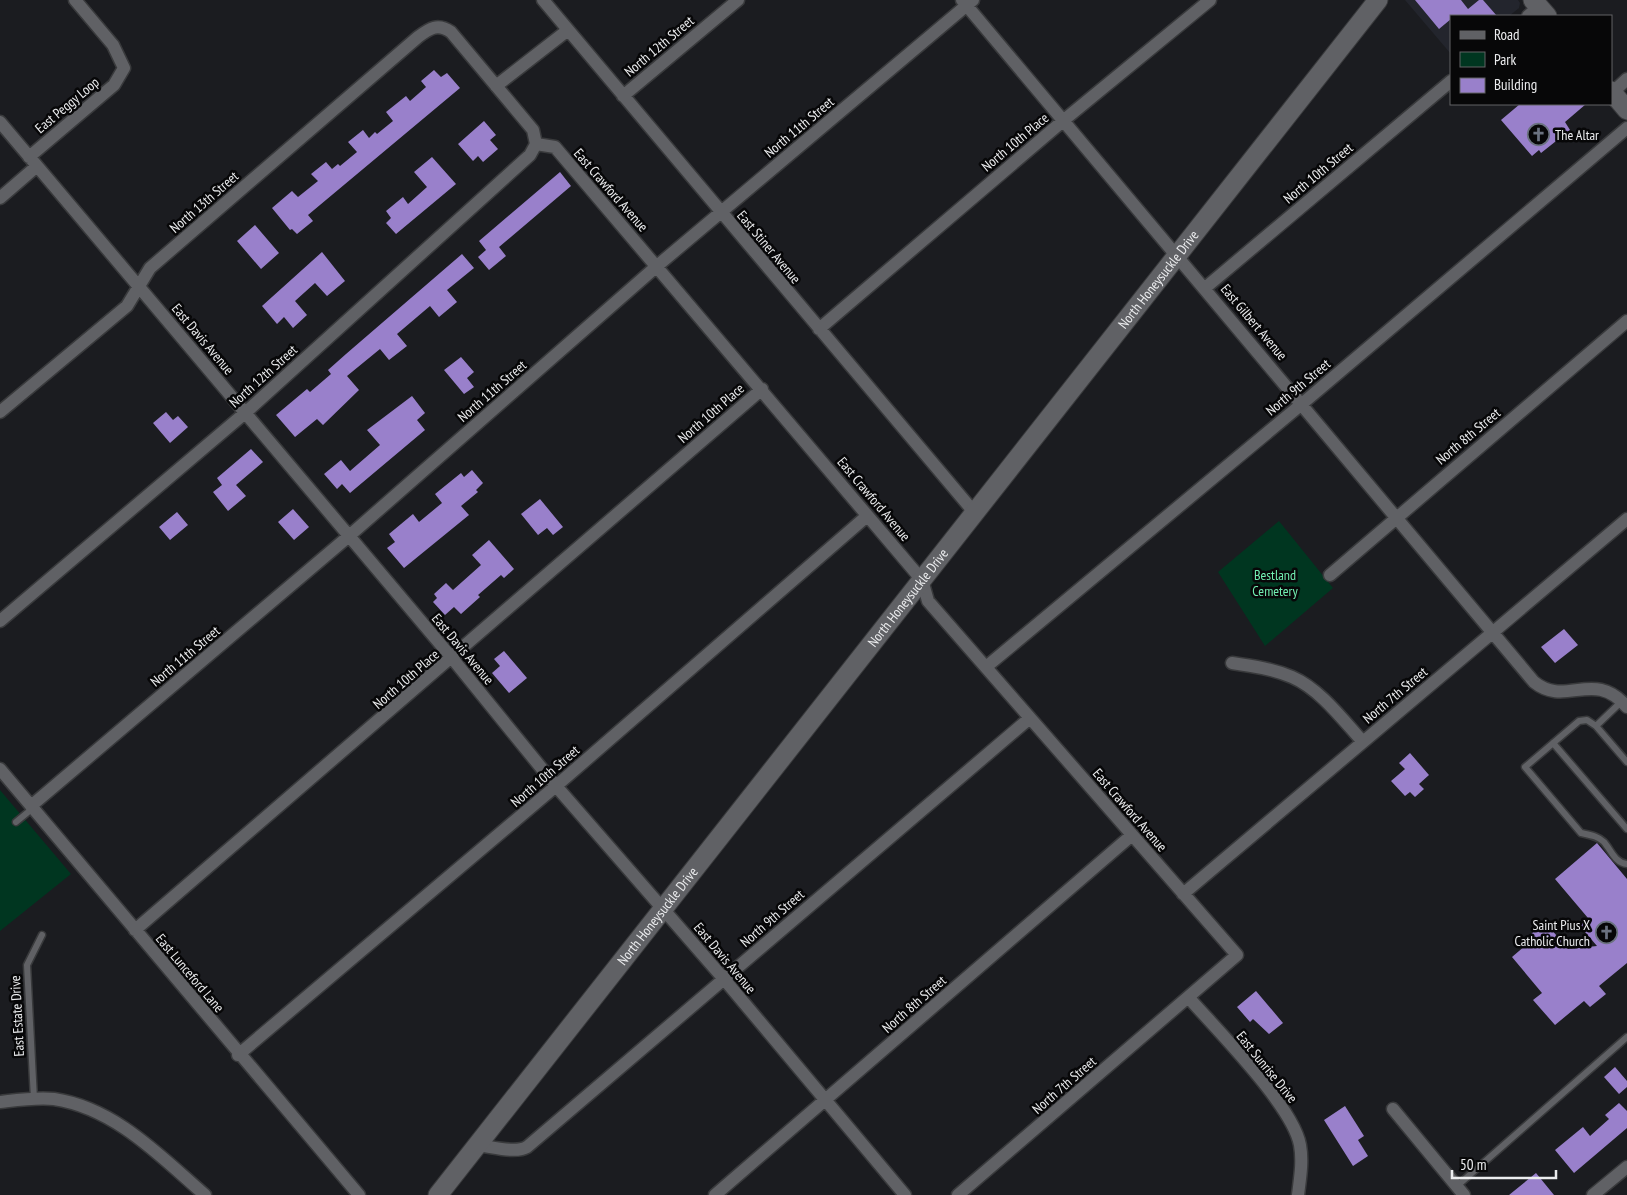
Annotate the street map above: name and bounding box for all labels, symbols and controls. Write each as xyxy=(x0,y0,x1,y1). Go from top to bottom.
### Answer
street label: North 12th Street xyxy=(621,12,698,80)
legend xyxy=(1450,15,1612,105)
text: Road xyxy=(1494,25,1520,44)
text: Park xyxy=(1494,50,1516,69)
street label: East Peggy Loop xyxy=(31,73,103,137)
text: Building xyxy=(1494,75,1537,94)
street label: North 11th Street xyxy=(761,93,838,161)
street label: North 10th Place xyxy=(978,109,1052,175)
church icon: The Altar xyxy=(1527,123,1551,147)
place label: The Altar xyxy=(1555,126,1599,144)
street label: North 10th Street xyxy=(1280,139,1357,207)
street label: East Crawford Avenue xyxy=(570,145,652,236)
street label: North 13th Street xyxy=(166,167,242,237)
street label: East Stiner Avenue xyxy=(733,207,805,287)
street label: North Honeysuckle Drive xyxy=(1114,226,1203,332)
street label: East Gilbert Avenue xyxy=(1217,280,1291,364)
street label: East Davis Avenue xyxy=(168,300,238,378)
street label: North 12th Street xyxy=(225,341,301,411)
street label: North 9th Street xyxy=(1262,355,1334,419)
street label: North 11th Street xyxy=(454,356,530,426)
street label: North 10th Place xyxy=(674,379,748,447)
street label: North 8th Street xyxy=(1432,404,1504,468)
street label: East Crawford Avenue xyxy=(834,453,915,545)
street label: North Honeysuckle Drive xyxy=(864,545,952,650)
park label: Bestland Cemetery xyxy=(1252,566,1298,600)
street label: East Davis Avenue xyxy=(428,610,498,688)
street label: North 11th Street xyxy=(147,622,224,690)
street label: North 10th Place xyxy=(369,645,443,713)
street label: North 7th Street xyxy=(1359,663,1431,727)
street label: North 10th Street xyxy=(507,741,583,811)
street label: East Crawford Avenue xyxy=(1089,765,1171,856)
street label: North Honeysuckle Drive xyxy=(613,863,702,969)
street label: North 9th Street xyxy=(736,885,808,951)
place label: Saint Pius X Catholic Church xyxy=(1514,916,1590,950)
street label: East Davis Avenue xyxy=(690,919,760,997)
church icon: Saint Pius X Catholic Church xyxy=(1594,921,1618,945)
street label: East Lunceford Lane xyxy=(152,930,228,1016)
street label: North 8th Street xyxy=(878,971,950,1037)
street label: East Estate Drive xyxy=(6,975,28,1057)
street label: East Sunrise Drive xyxy=(1233,1027,1302,1107)
street label: North 7th Street xyxy=(1028,1052,1100,1118)
scale bar xyxy=(1452,1148,1556,1180)
text: 50 m xyxy=(1460,1155,1486,1174)

